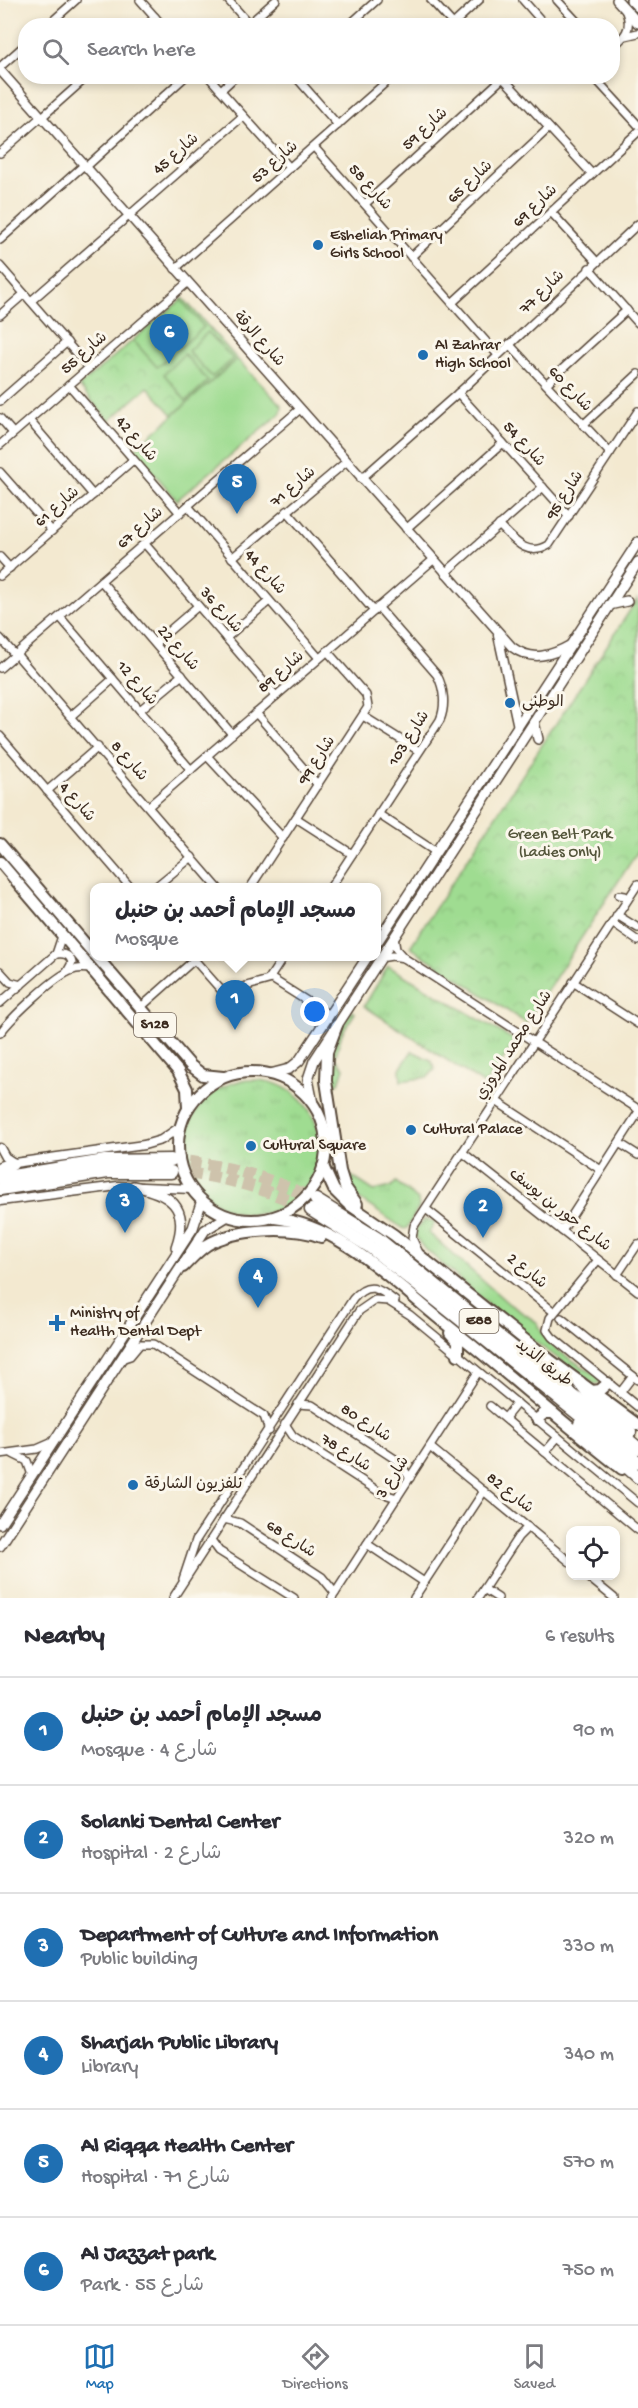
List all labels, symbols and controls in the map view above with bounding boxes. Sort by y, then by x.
search box [18,18,620,84]
icon: search [39,35,72,68]
text: Search here [87,38,195,64]
street label: شارع 59 [399,105,453,155]
street label: شارع 45 [150,130,204,180]
street label: شارع 53 [249,138,303,188]
street label: شارع 65 [444,157,498,209]
street label: شارع 58 [343,161,395,215]
street label: شارع 69 [510,181,562,233]
place label: Esheliah Primary Girls School [330,227,443,264]
marker: Esheliah Primary Girls School [311,238,325,252]
street label: شارع 77 [516,267,569,320]
street label: شارع الرقة [228,308,288,372]
pin: 6 [150,314,188,364]
street label: شارع 55 [58,329,112,379]
place label: Al Zahrar High School [435,337,511,374]
marker: Al Zahrar High School [416,348,430,362]
street label: شارع 60 [543,363,595,417]
street label: شارع 42 [110,413,160,467]
street label: شارع 54 [498,418,548,472]
pin: 5 [218,464,256,514]
street label: شارع 71 [267,464,320,513]
street label: شارع 95 [543,468,589,525]
street label: شارع 61 [32,483,84,533]
street label: شارع 67 [114,504,168,554]
street label: شارع 44 [239,547,289,599]
street label: شارع 36 [194,583,245,638]
street label: شارع 22 [152,622,202,676]
street label: شارع 89 [255,648,309,698]
street label: شارع 12 [111,657,160,710]
place label: الوطنی [522,694,564,713]
marker: الوطنی [503,696,517,710]
street label: شارع 103 [385,708,435,771]
street label: شارع 99 [295,733,341,790]
street label: شارع 8 [105,738,151,786]
street label: شارع 4 [54,779,98,827]
park label: Green Belt Park (Ladies Only) [508,826,614,863]
popup [90,883,381,961]
text: مسجد الإمام أحمد بن حنبل [115,900,356,926]
text: Mosque [115,929,178,952]
pin: 1 [216,980,254,1030]
street label: شارع محمد المروزي [472,988,558,1104]
your location [300,997,329,1026]
road number: S128 [134,1013,176,1037]
place label: Cultural Palace [423,1121,523,1140]
marker: Cultural Palace [404,1123,418,1137]
place label: Cultural Square [263,1137,367,1156]
marker: Cultural Square [244,1139,258,1153]
street label: شارع حور بن يوسف [504,1165,614,1257]
pin: 3 [106,1184,144,1233]
pin: 2 [464,1188,502,1238]
street label: شارع 2 [502,1250,550,1294]
pin: 4 [238,1258,278,1308]
place label: Ministry of Health Dental Dept [70,1305,202,1342]
road number: E88 [460,1309,498,1333]
marker: Ministry of Health Dental Dept [48,1314,66,1332]
street label: طريق الذيد [511,1336,575,1392]
street label: شارع 80 [336,1401,394,1447]
street label: شارع 78 [316,1430,373,1477]
street label: شارع 3 [373,1453,415,1504]
street label: شارع 82 [482,1469,536,1519]
place label: تلفزيون الشارقة [145,1475,243,1495]
marker: تلفزيون الشارقة [126,1478,140,1492]
street label: شارع 68 [262,1517,318,1563]
map controls [566,1526,620,1580]
button: locate [566,1526,620,1580]
text: Nearby [24,1622,105,1653]
text: 6 results [545,1626,614,1649]
text: مسجد الإمام أحمد بن حنبل [81,1704,322,1730]
text: 1 [39,1720,48,1743]
text: 90 m [574,1720,614,1743]
text: Mosque · شارع 4 [81,1740,218,1763]
text: Solanki Dental Center [81,1810,279,1836]
text: 2 [39,1828,48,1851]
text: 320 m [564,1828,614,1851]
text: Hospital · شارع 2 [81,1843,222,1866]
text: Department of Culture and Information [81,1923,438,1949]
text: 3 [38,1936,49,1959]
text: 330 m [563,1936,614,1959]
text: Public building [81,1949,198,1972]
text: Sharjah Public Library [81,2031,278,2057]
text: 4 [39,2044,48,2067]
text: 340 m [564,2044,614,2067]
text: Library [81,2057,138,2080]
text: Al Riqqa Health Center [81,2134,293,2160]
text: 5 [38,2152,49,2175]
text: 570 m [563,2152,614,2175]
text: Hospital · شارع 71 [81,2167,230,2190]
text: Al Jazzat park [81,2242,214,2268]
text: 6 [38,2260,49,2283]
text: 750 m [563,2260,614,2283]
text: Park · شارع 55 [81,2275,204,2298]
tab: Map [83,2340,116,2395]
tab: Directions [282,2340,348,2395]
tab: Saved [514,2340,555,2395]

